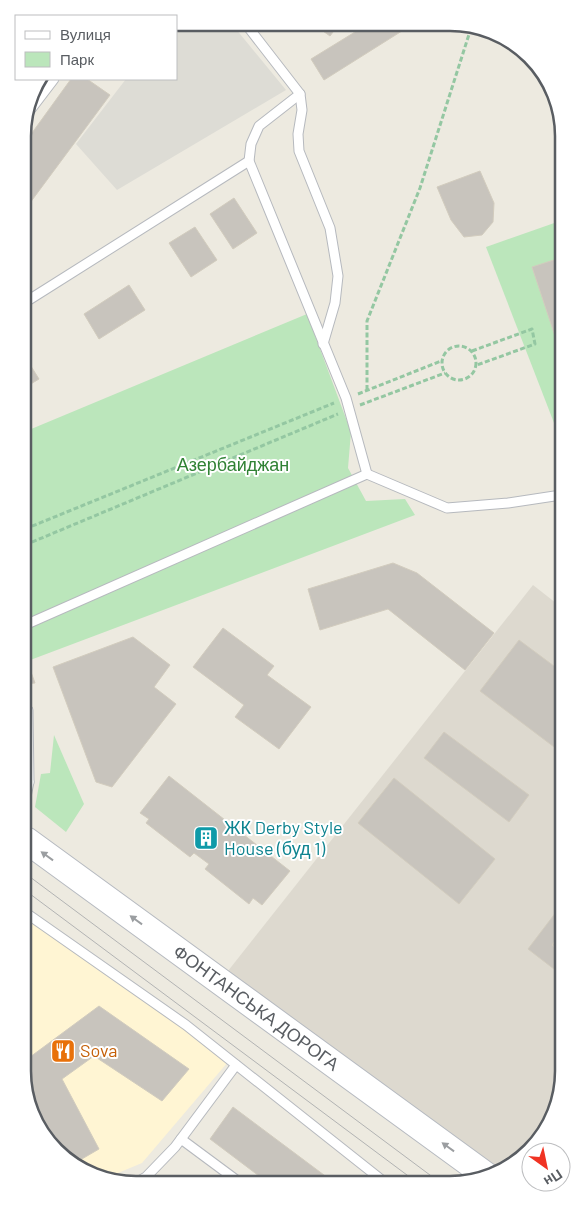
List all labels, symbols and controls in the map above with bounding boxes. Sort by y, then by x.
legend [15,15,178,80]
text: Вулиця [60,25,111,43]
text: Парк [60,50,94,68]
park label: Азербайджан [177,453,289,475]
place label: ЖК Derby Style House (буд 1) [224,816,343,859]
building icon: ЖК Derby Style House (буд 1) [193,825,219,851]
one-way arrow [40,851,54,861]
one-way arrow [130,915,143,926]
street label: ФОНТАНСЬКА ДОРОГА [169,940,344,1075]
restaurant icon: Sova [50,1038,76,1064]
place label: Sova [80,1039,118,1061]
one-way arrow [441,1142,455,1152]
north arrow [521,1142,571,1192]
text: Пн [541,1166,566,1190]

